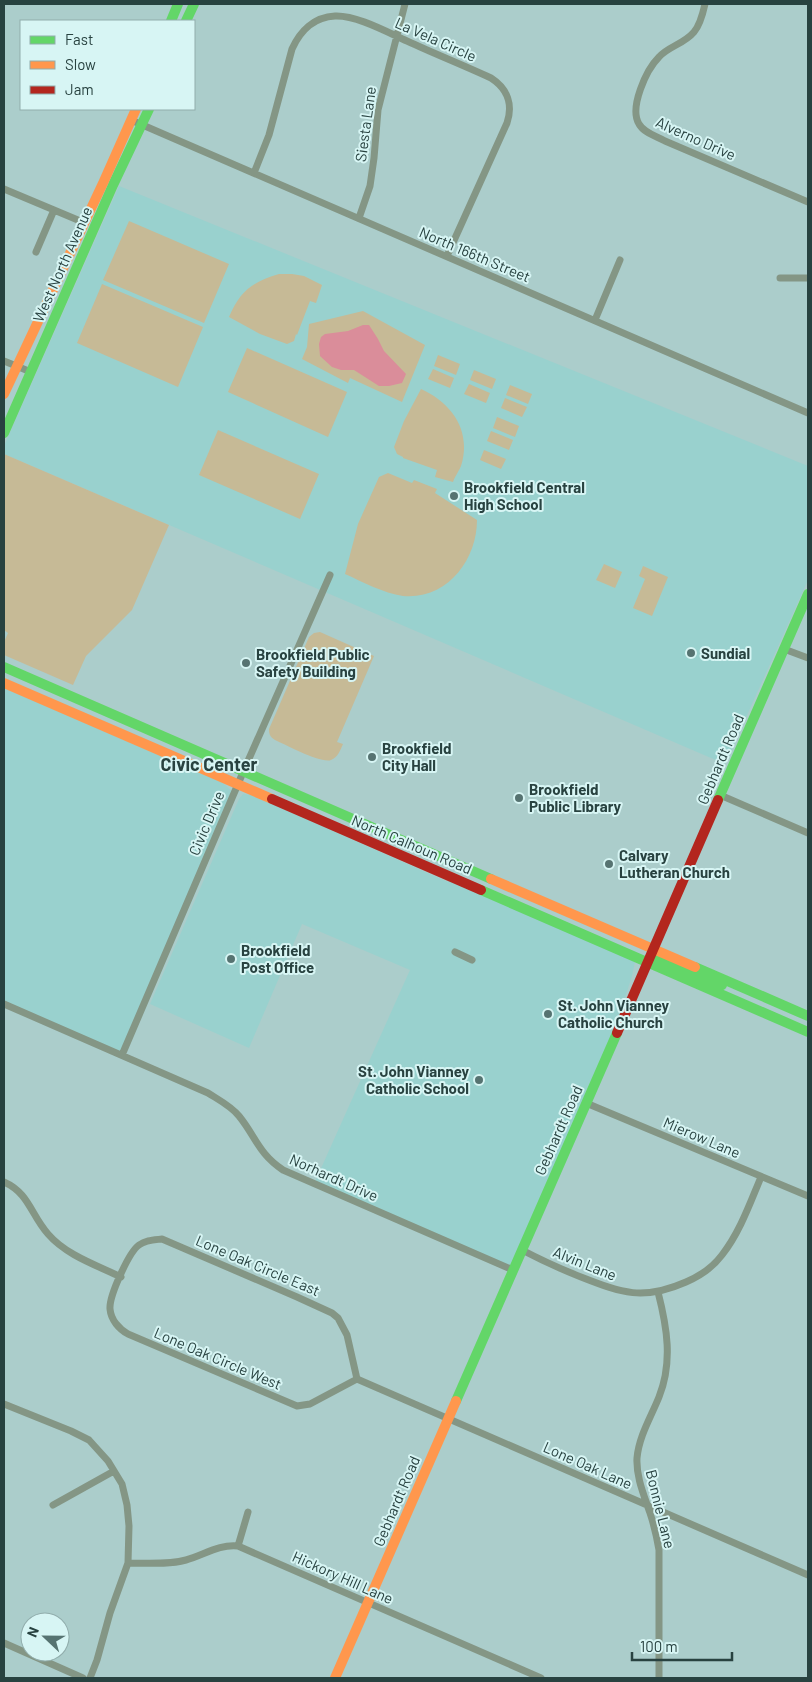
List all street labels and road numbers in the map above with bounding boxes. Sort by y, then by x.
street label: La Vela Circle [393,13,479,65]
street label: Siesta Lane [351,85,379,163]
street label: Alverno Drive [653,112,739,164]
street label: West North Avenue [29,204,95,324]
street label: North 166th Street [417,223,533,285]
street label: Gebhardt Road [693,711,747,807]
street label: Civic Drive [184,788,228,858]
street label: North Calhoun Road [349,810,475,878]
street label: Gebhardt Road [530,1082,586,1178]
street label: Mierow Lane [661,1113,743,1161]
street label: Norhardt Drive [287,1149,381,1205]
street label: Lone Oak Circle East [193,1231,323,1299]
street label: Alvin Lane [551,1242,619,1284]
street label: Lone Oak Circle West [152,1323,284,1393]
street label: Lone Oak Lane [541,1437,635,1493]
street label: Gebhardt Road [369,1453,423,1549]
street label: Bonnie Lane [643,1468,679,1550]
street label: Hickory Hill Lane [290,1547,396,1607]

